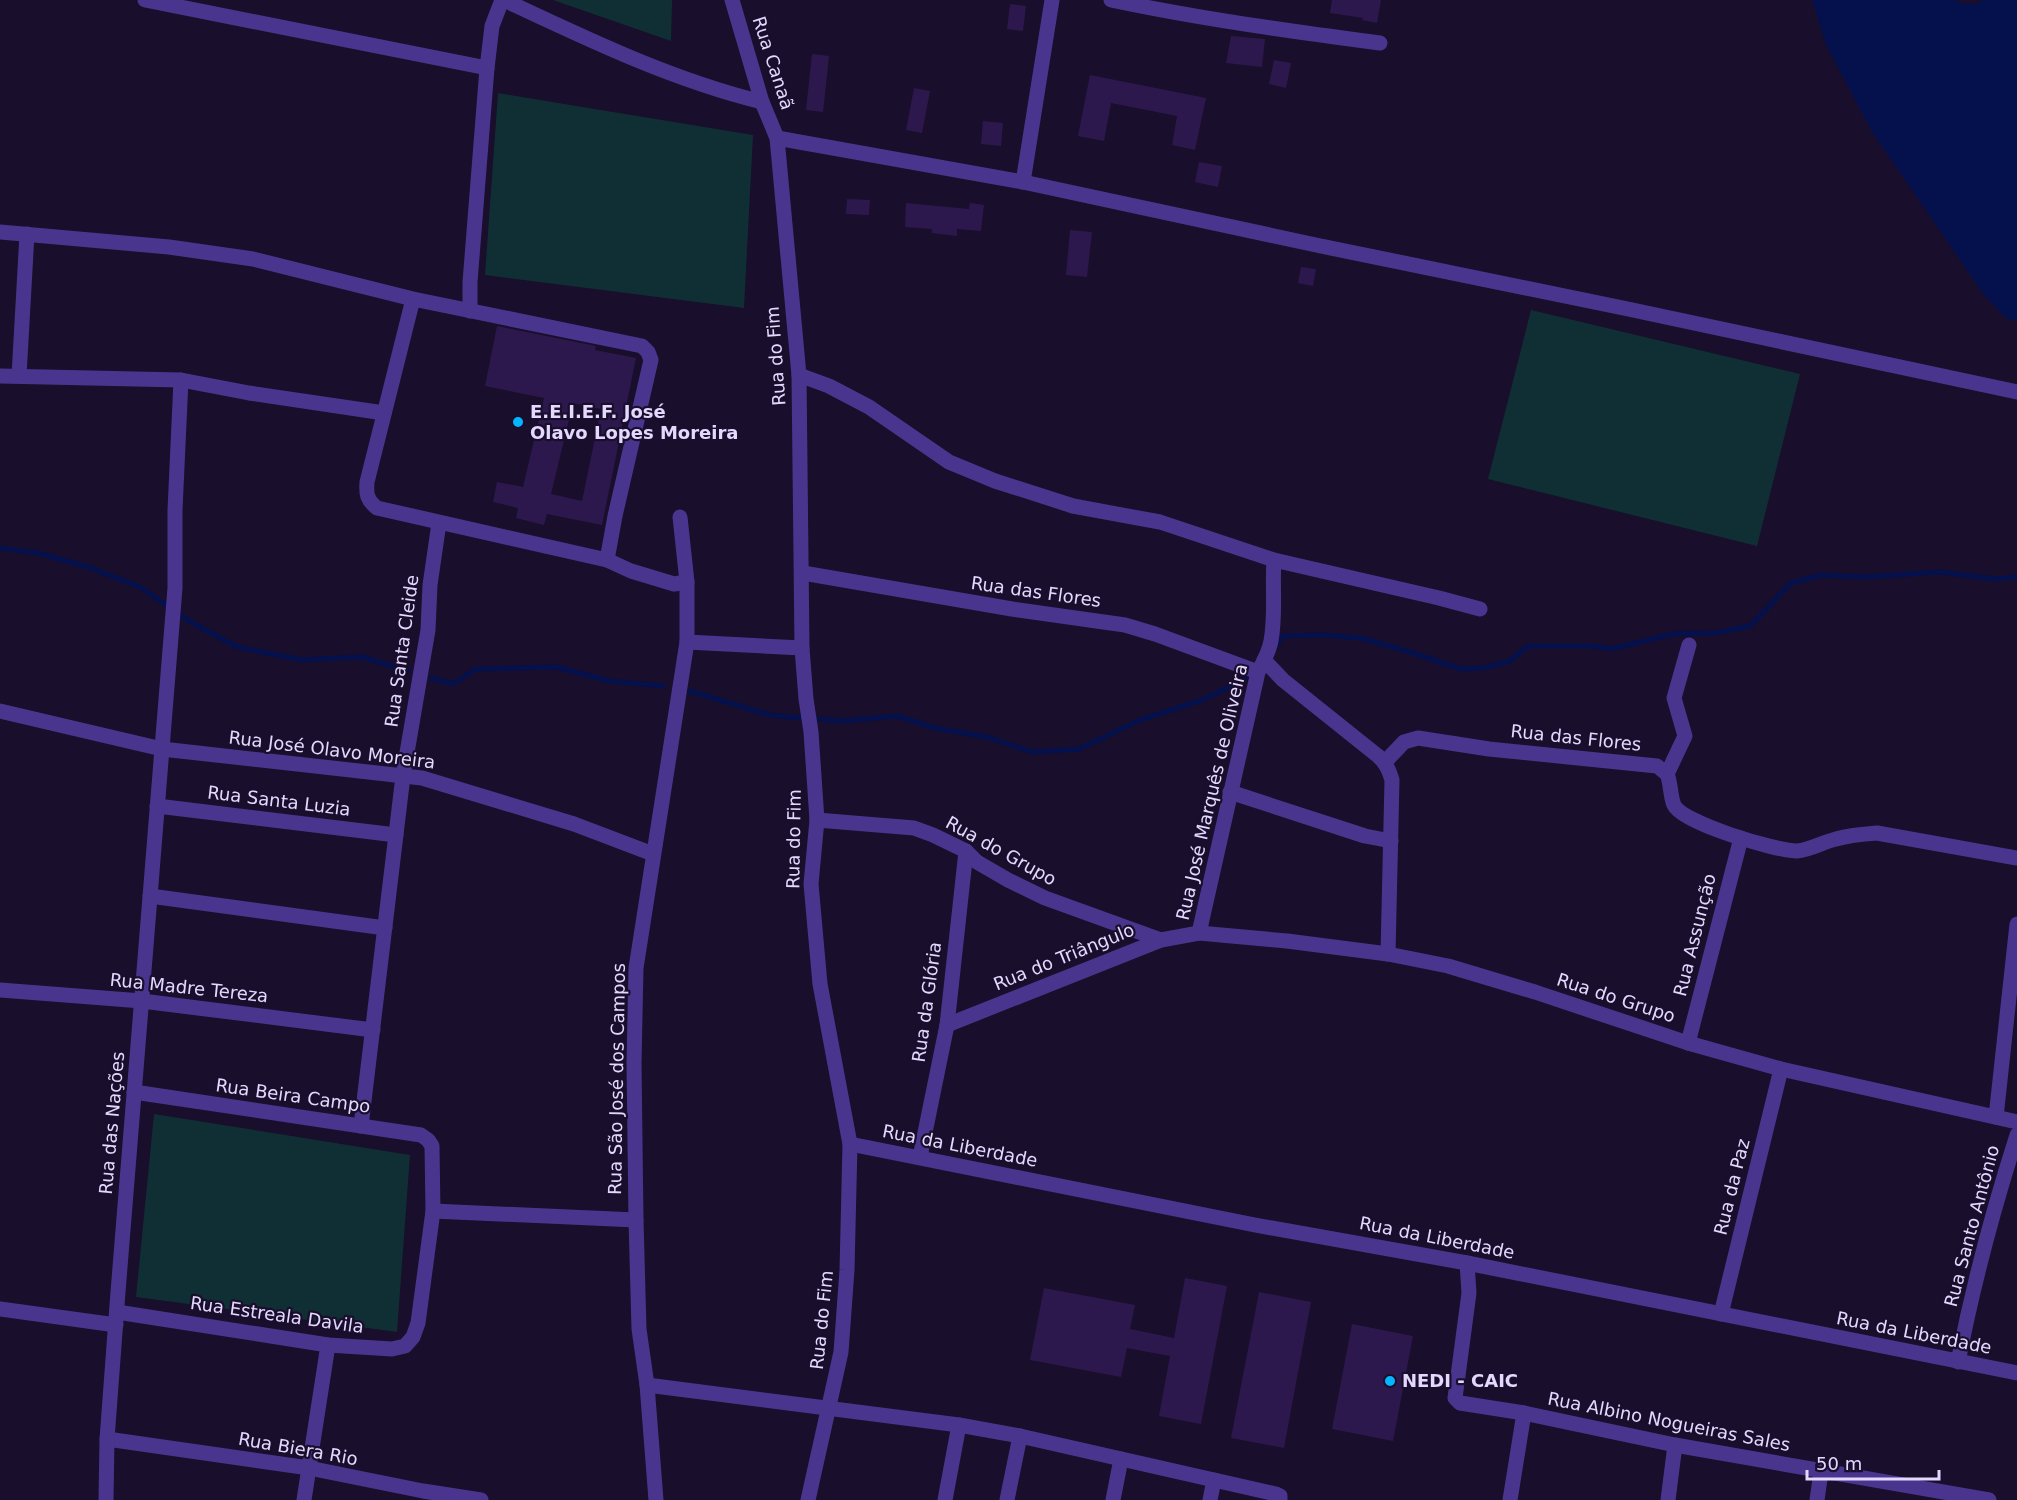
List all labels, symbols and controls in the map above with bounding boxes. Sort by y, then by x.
street label: Rua Canaã [749,14,798,112]
street label: Rua do Fim [762,306,789,406]
place label: E.E.I.E.F. José Olavo Lopes Moreira [530,401,738,443]
marker: E.E.I.E.F. José Olavo Lopes Moreira [511,415,525,429]
street label: Rua das Flores [970,572,1103,611]
street label: Rua Santa Cleide [380,573,423,728]
street label: Rua José Marquês de Oliveira [1172,662,1251,922]
street label: Rua das Flores [1510,720,1642,755]
street label: Rua José Olavo Moreira [228,726,437,773]
street label: Rua Santa Luzia [206,781,352,820]
street label: Rua do Fim [782,789,805,889]
street label: Rua do Grupo [942,812,1060,890]
street label: Rua Assunção [1669,871,1720,998]
street label: Rua do Triângulo [990,919,1137,994]
street label: Rua da Glória [908,940,945,1064]
street label: Rua São José dos Campos [604,963,629,1195]
street label: Rua Madre Tereza [109,969,269,1006]
street label: Rua do Grupo [1554,969,1678,1027]
street label: Rua das Nações [95,1051,128,1195]
street label: Rua Beira Campo [214,1074,372,1117]
street label: Rua da Liberdade [881,1120,1039,1171]
street label: Rua da Paz [1709,1137,1754,1237]
street label: Rua Santo Antônio [1940,1143,2003,1309]
street label: Rua da Liberdade [1358,1212,1516,1263]
street label: Rua do Fim [806,1269,837,1371]
street label: Rua Estreala Davila [189,1292,365,1337]
street label: Rua da Liberdade [1835,1307,1993,1358]
place label: NEDI - CAIC [1402,1370,1518,1391]
marker: NEDI - CAIC [1383,1374,1397,1388]
street label: Rua Albino Nogueiras Sales [1546,1388,1792,1455]
street label: Rua Biera Rio [237,1428,359,1469]
scale bar [1807,1443,1939,1481]
text: 50 m [1816,1453,1862,1474]

